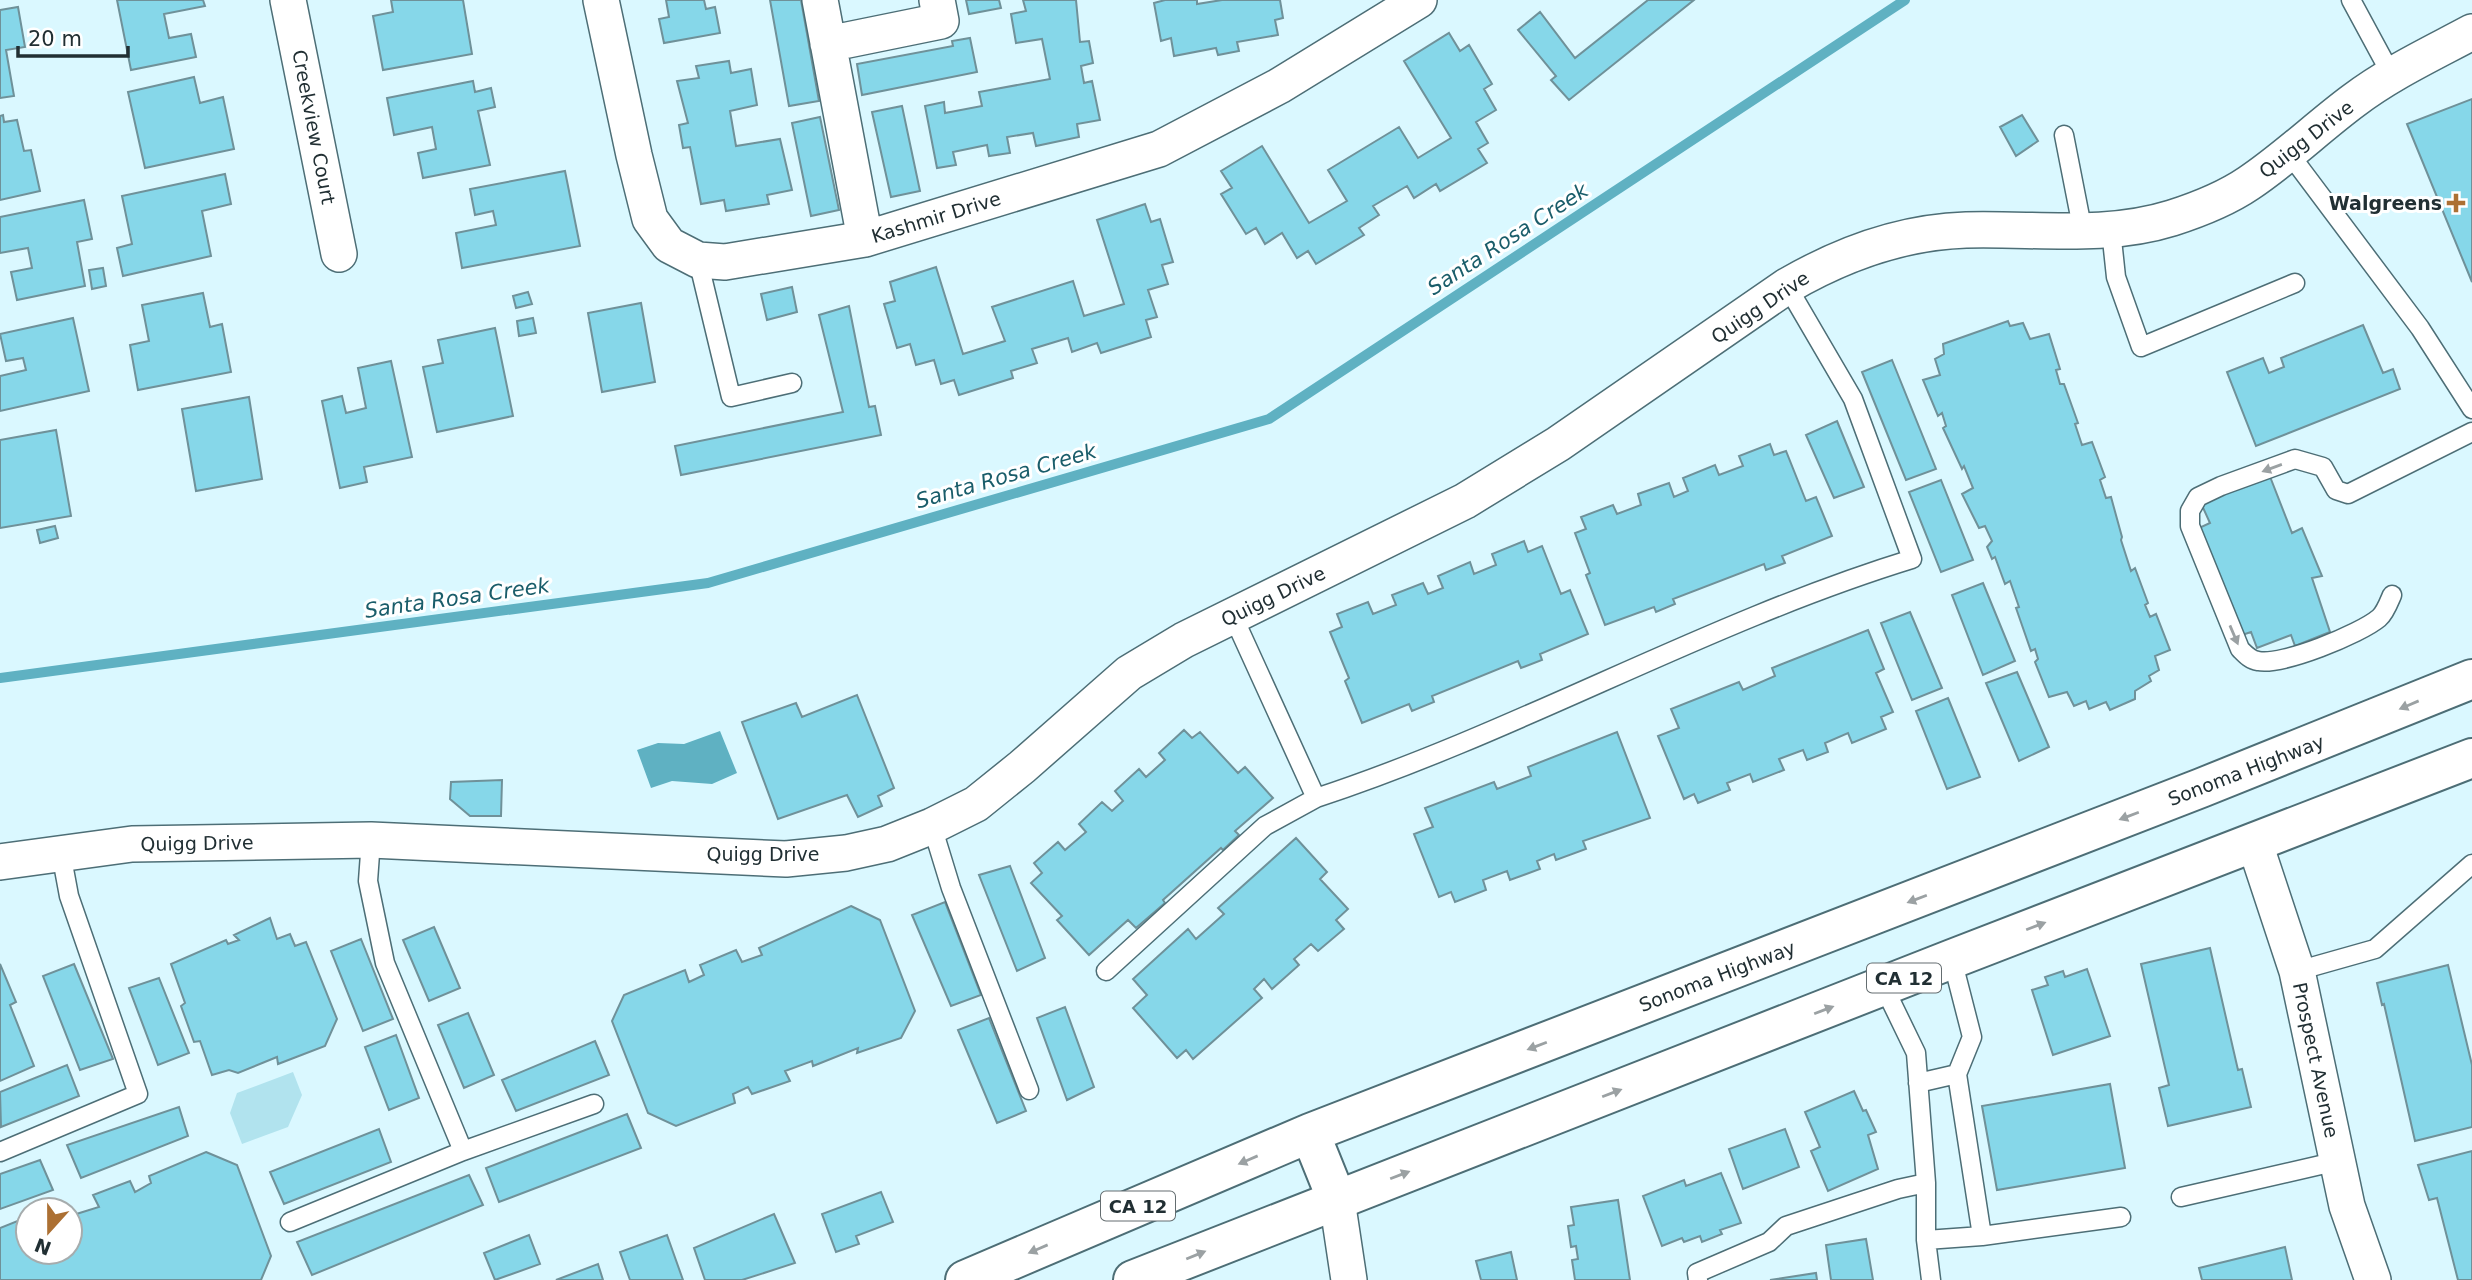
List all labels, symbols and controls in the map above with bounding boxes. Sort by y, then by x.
scale bar [18,14,128,58]
text: 20 m [28,27,82,51]
street label: Creekview Court [288,48,340,206]
street label: Quigg Drive [2255,96,2357,182]
water label: Santa Rosa Creek [1423,178,1593,300]
street label: Kashmir Drive [869,187,1003,247]
place label: Walgreens [2329,192,2442,214]
marker: Walgreens [2448,195,2464,211]
street label: Quigg Drive [1707,266,1813,348]
water label: Santa Rosa Creek [913,439,1100,513]
one-way arrow [2261,462,2282,473]
street label: Quigg Drive [1217,561,1329,631]
water label: Santa Rosa Creek [363,573,552,623]
one-way arrow [2228,625,2240,645]
one-way arrow [2399,699,2419,711]
street label: Sonoma Highway [2165,730,2327,810]
one-way arrow [2118,811,2139,822]
street label: Quigg Drive [140,831,254,855]
street label: Quigg Drive [706,843,820,865]
one-way arrow [1907,893,1928,904]
one-way arrow [2025,921,2046,932]
street label: Sonoma Highway [1636,936,1798,1016]
road number: CA 12 [1867,964,1941,993]
street label: Prospect Avenue [2289,980,2343,1140]
one-way arrow [1814,1004,1835,1015]
one-way arrow [1526,1040,1547,1051]
one-way arrow [1602,1087,1623,1098]
one-way arrow [1237,1154,1258,1165]
one-way arrow [1390,1170,1411,1181]
road number: CA 12 [1101,1191,1175,1220]
north arrow [14,1196,84,1266]
text: N [32,1234,54,1260]
one-way arrow [1028,1244,1049,1255]
one-way arrow [1186,1249,1207,1260]

